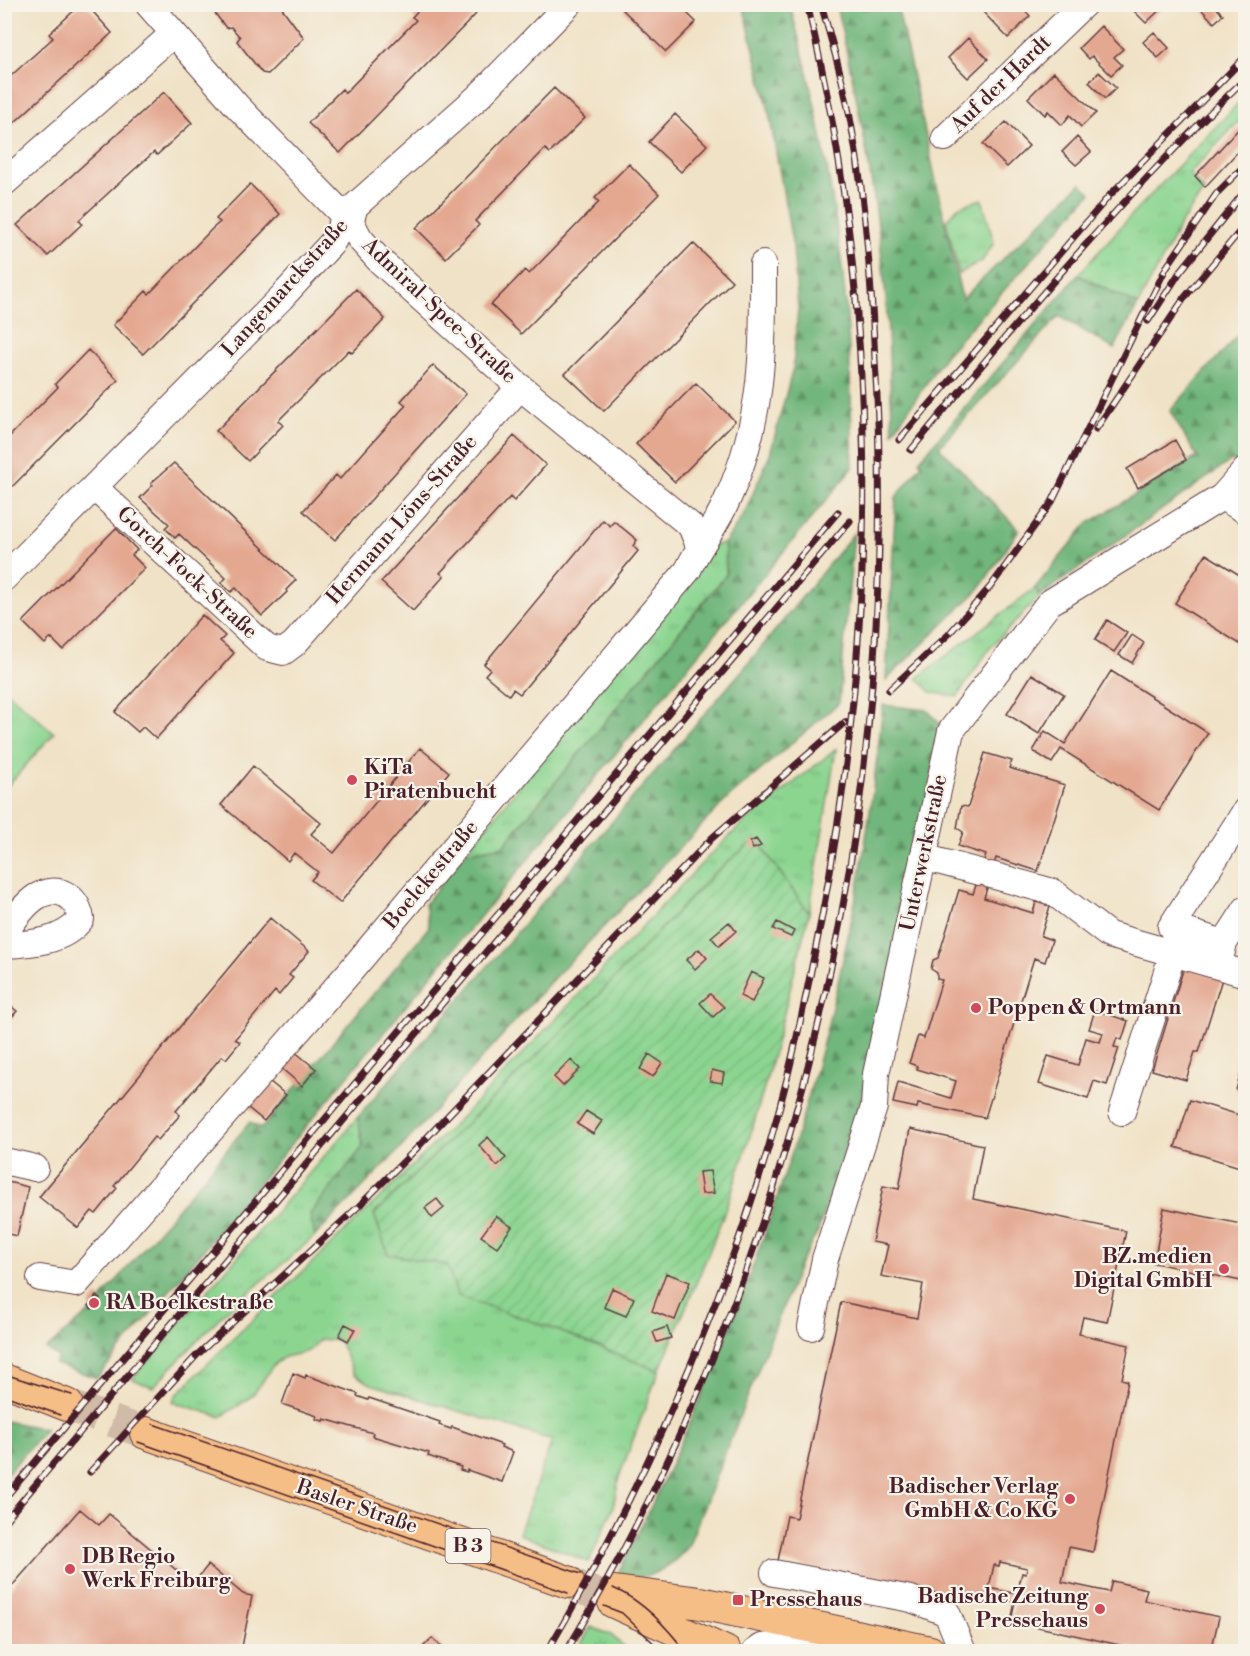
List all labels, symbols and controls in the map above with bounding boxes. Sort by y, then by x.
street label: Auf der Hardt [945,29,1057,139]
street label: Langemarckstraße [216,213,354,363]
street label: Admiral-Spee-Straße [356,232,522,389]
street label: Hermann-Löns-Straße [321,430,483,610]
street label: Gorch-Fock-Straße [111,501,263,645]
place label: KiTa Piratenbucht [364,755,497,805]
street label: Unterwerkstraße [895,772,953,934]
marker: KiTa Piratenbucht [345,773,359,787]
street label: Boelckestraße [377,815,484,936]
place label: Poppen & Ortmann [988,995,1181,1021]
marker: Poppen & Ortmann [969,1001,983,1015]
place label: BZ.medien Digital GmbH [1074,1244,1213,1294]
marker: BZ.medien Digital GmbH [1217,1262,1231,1276]
place label: RA Boelkestraße [106,1290,274,1316]
marker: RA Boelkestraße [87,1296,101,1310]
street label: Basler Straße [292,1474,421,1540]
place label: Badischer Verlag GmbH & Co KG [889,1474,1059,1524]
marker: Badischer Verlag GmbH & Co KG [1063,1492,1077,1506]
road number: B 3 [446,1529,490,1563]
place label: DB Regio Werk Freiburg [81,1544,231,1594]
marker: DB Regio Werk Freiburg [63,1562,77,1576]
place label: Badische Zeitung Pressehaus [917,1584,1089,1634]
place label: Pressehaus [750,1587,862,1613]
marker: Pressehaus [731,1593,745,1607]
marker: Badische Zeitung Pressehaus [1093,1602,1107,1616]

